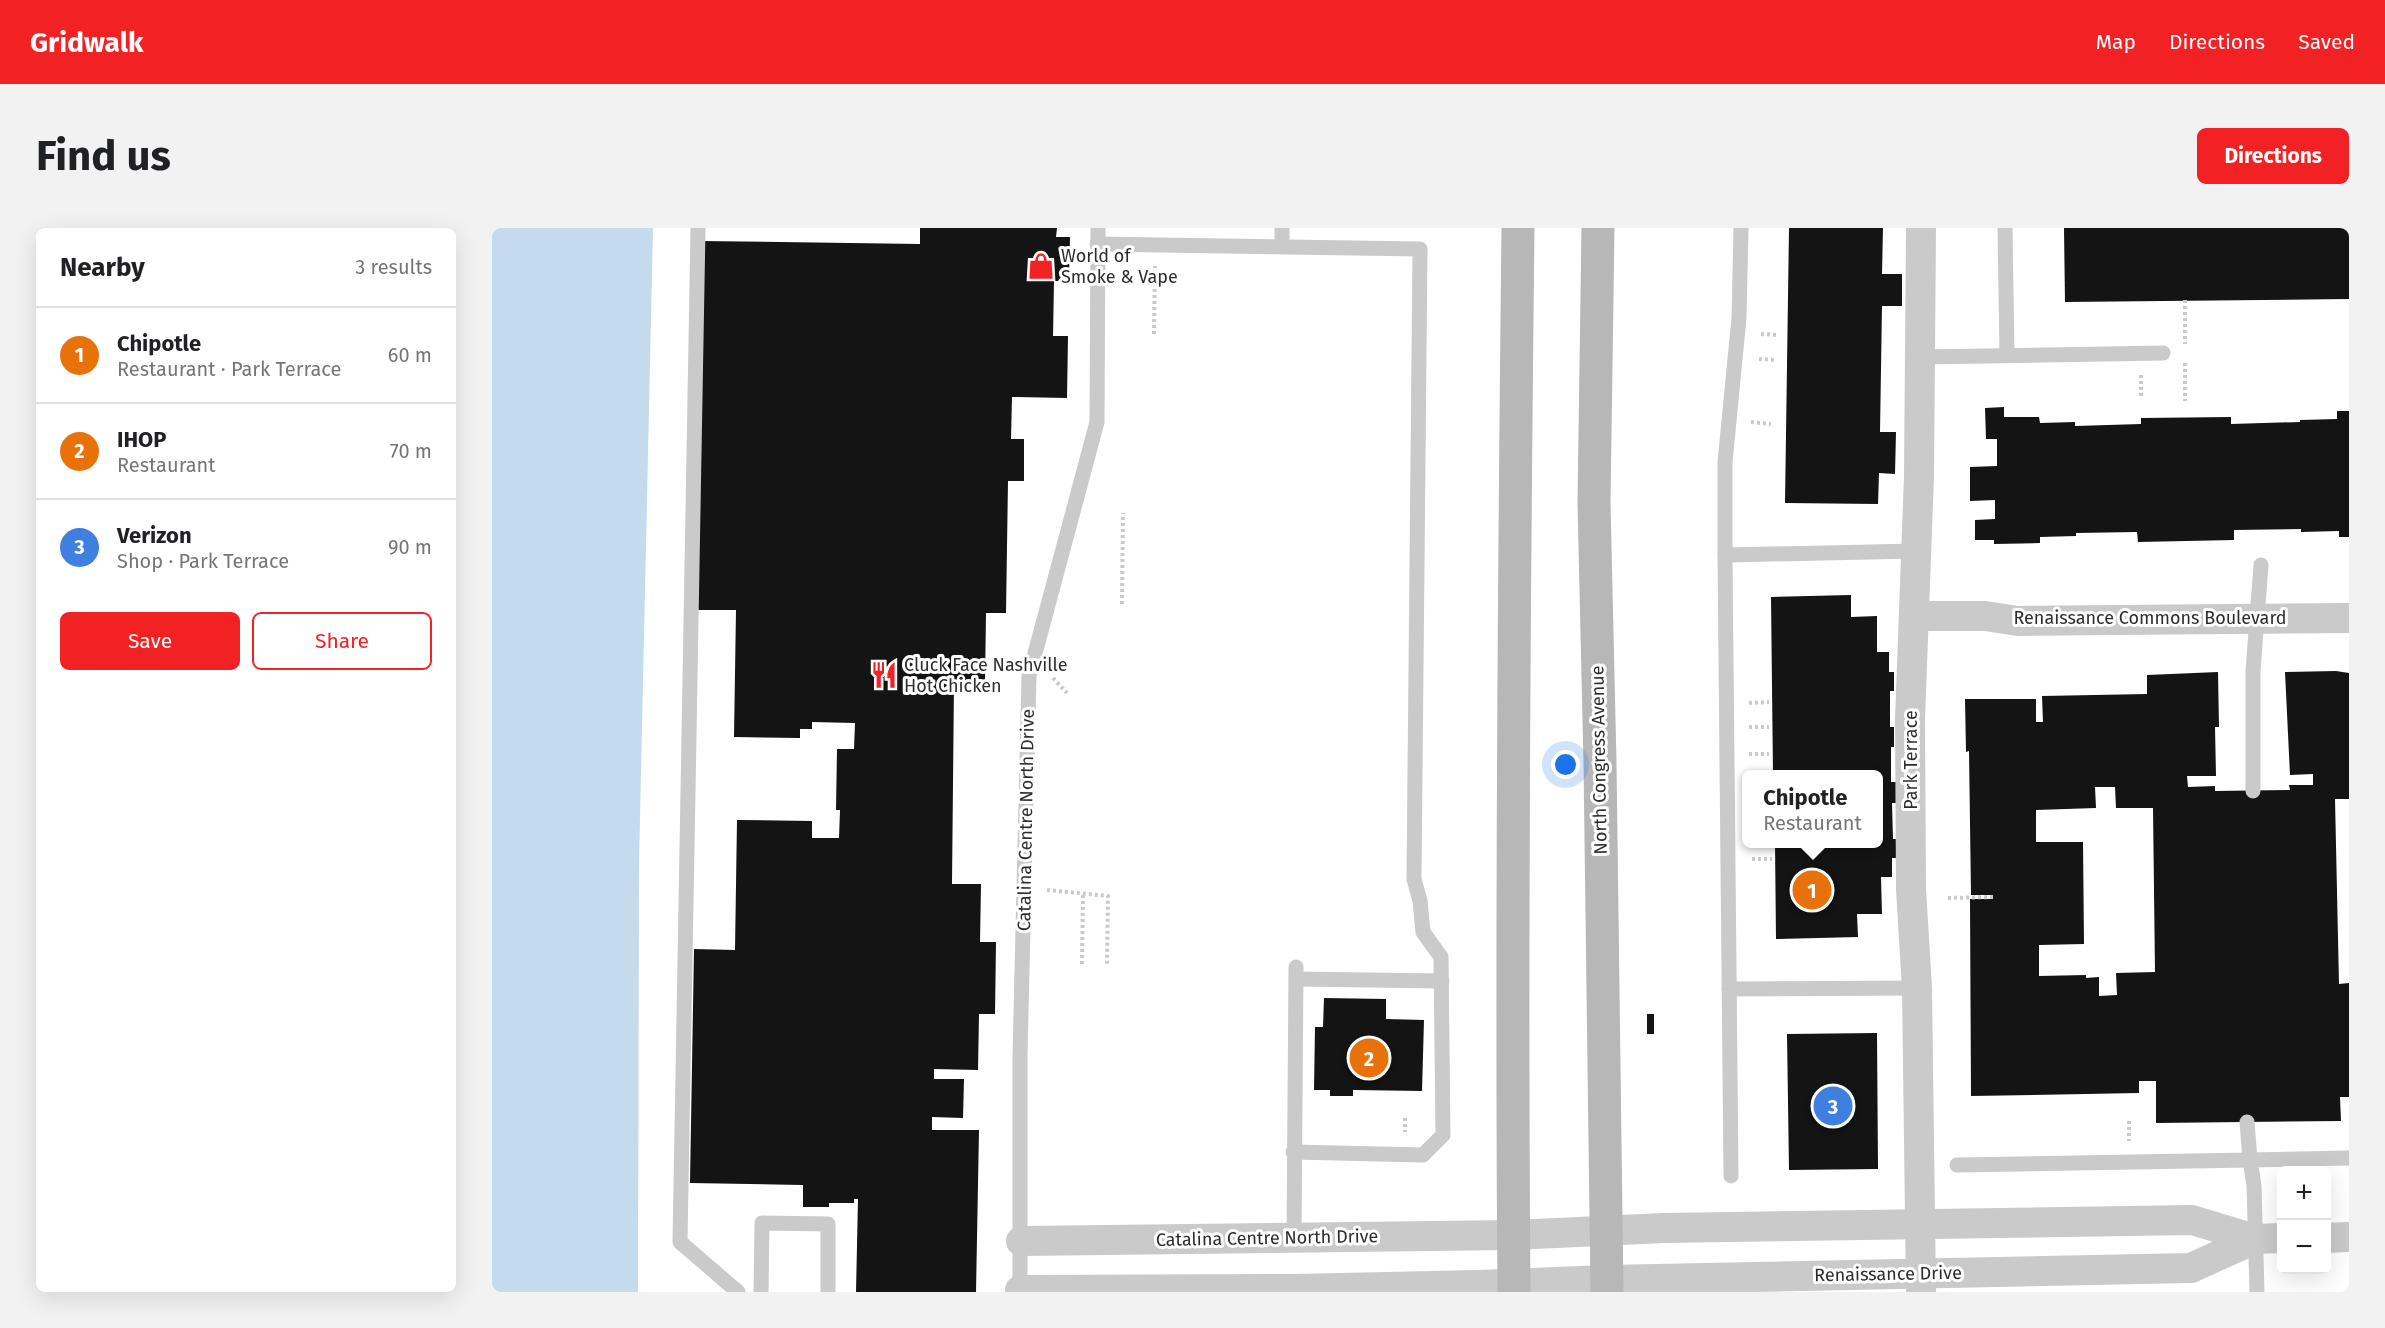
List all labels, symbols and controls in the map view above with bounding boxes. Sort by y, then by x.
text: Gridwalk [30,26,143,59]
text: Map [2096,29,2136,55]
text: Directions [2169,29,2265,55]
text: Saved [2298,29,2355,55]
button: Directions [2197,128,2349,184]
text: Find us [36,131,171,181]
place label: World of Smoke & Vape [1061,245,1178,288]
shop icon: World of Smoke & Vape [1026,251,1056,281]
text: Nearby [60,252,145,283]
text: 3 results [355,255,432,279]
text: Chipotle [117,330,201,357]
text: 1 [75,343,84,367]
text: 60 m [388,343,432,367]
text: Restaurant · Park Terrace [117,357,341,381]
text: IHOP [117,426,167,453]
text: 2 [74,439,85,463]
text: 70 m [390,439,432,463]
text: Restaurant [117,453,215,477]
text: Verizon [117,522,192,549]
text: 3 [74,535,85,559]
text: 90 m [388,535,432,559]
text: Shop · Park Terrace [117,549,289,573]
street label: Renaissance Commons Boulevard [2013,607,2287,629]
button: Save [60,612,240,670]
button: Share [252,612,432,670]
place label: Cluck Face Nashville Hot Chicken [904,654,1068,697]
restaurant icon: Cluck Face Nashville Hot Chicken [869,660,899,690]
street label: North Congress Avenue [1586,665,1612,855]
street label: Catalina Centre North Drive [1013,709,1039,931]
street label: Park Terrace [1900,710,1922,810]
your location [1551,750,1580,779]
popup [1742,770,1883,848]
text: Chipotle [1763,784,1847,811]
text: Restaurant [1763,811,1862,835]
pin: 1 [1792,868,1832,912]
pin: 2 [1350,1036,1388,1080]
pin: 3 [1814,1084,1852,1128]
map controls [2277,1166,2331,1274]
button: + [2277,1166,2331,1220]
button: − [2277,1220,2331,1274]
street label: Catalina Centre North Drive [1156,1225,1378,1251]
street label: Renaissance Drive [1814,1262,1962,1286]

